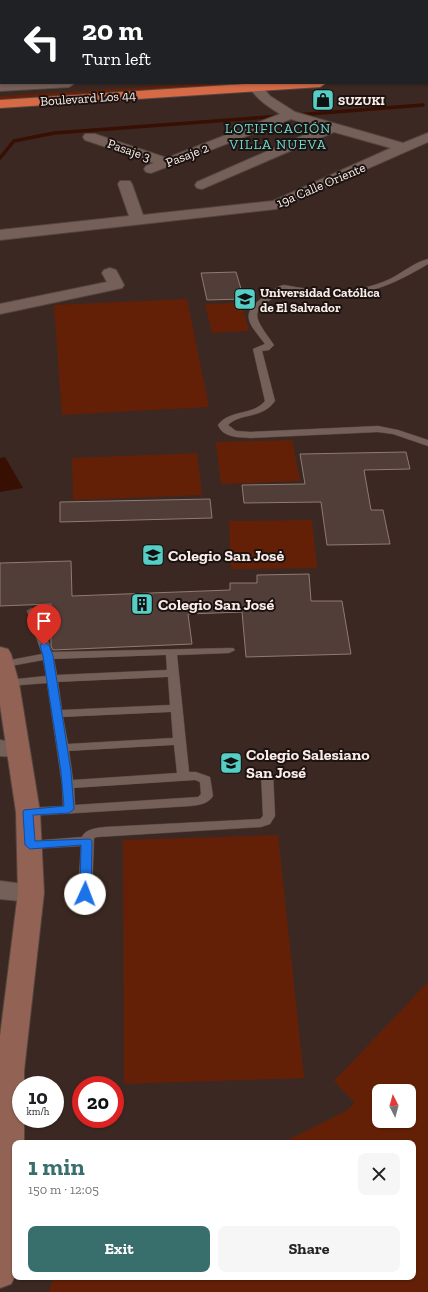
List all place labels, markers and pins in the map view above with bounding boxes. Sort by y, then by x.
shop icon: SUZUKI [310,87,336,113]
place label: SUZUKI [338,93,385,108]
place label: Universidad Católica de El Salvador [260,285,380,315]
school or university icon: Universidad Católica de El Salvador [232,286,258,312]
school or university icon: Colegio San Josė [140,542,166,568]
place label: Colegio San Josė [168,546,284,565]
building icon: Colegio San José [129,591,155,617]
place label: Colegio San José [158,595,274,614]
pin [27,604,61,645]
place label: Colegio Salesiano San José [246,745,370,782]
school or university icon: Colegio Salesiano San José [218,750,244,776]

